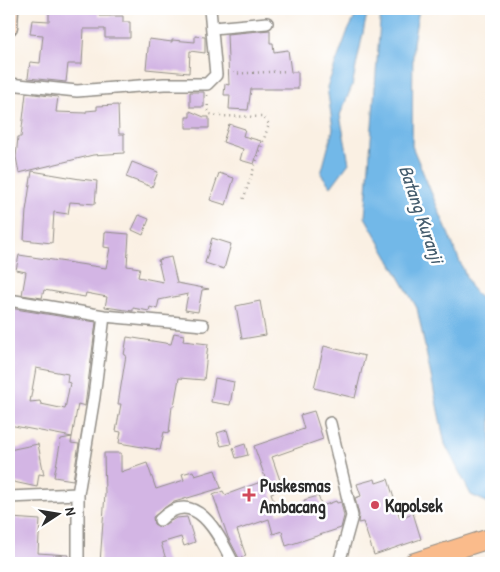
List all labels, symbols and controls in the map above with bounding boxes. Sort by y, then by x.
water label: Batang Kuranji [393,162,451,268]
place label: Puskesmas Ambacang [260,473,331,520]
marker: Puskesmas Ambacang [242,488,256,502]
north arrow [32,490,82,540]
place label: Kapolsek [385,493,443,519]
marker: Kapolsek [369,499,381,511]
text: N [61,506,81,517]

